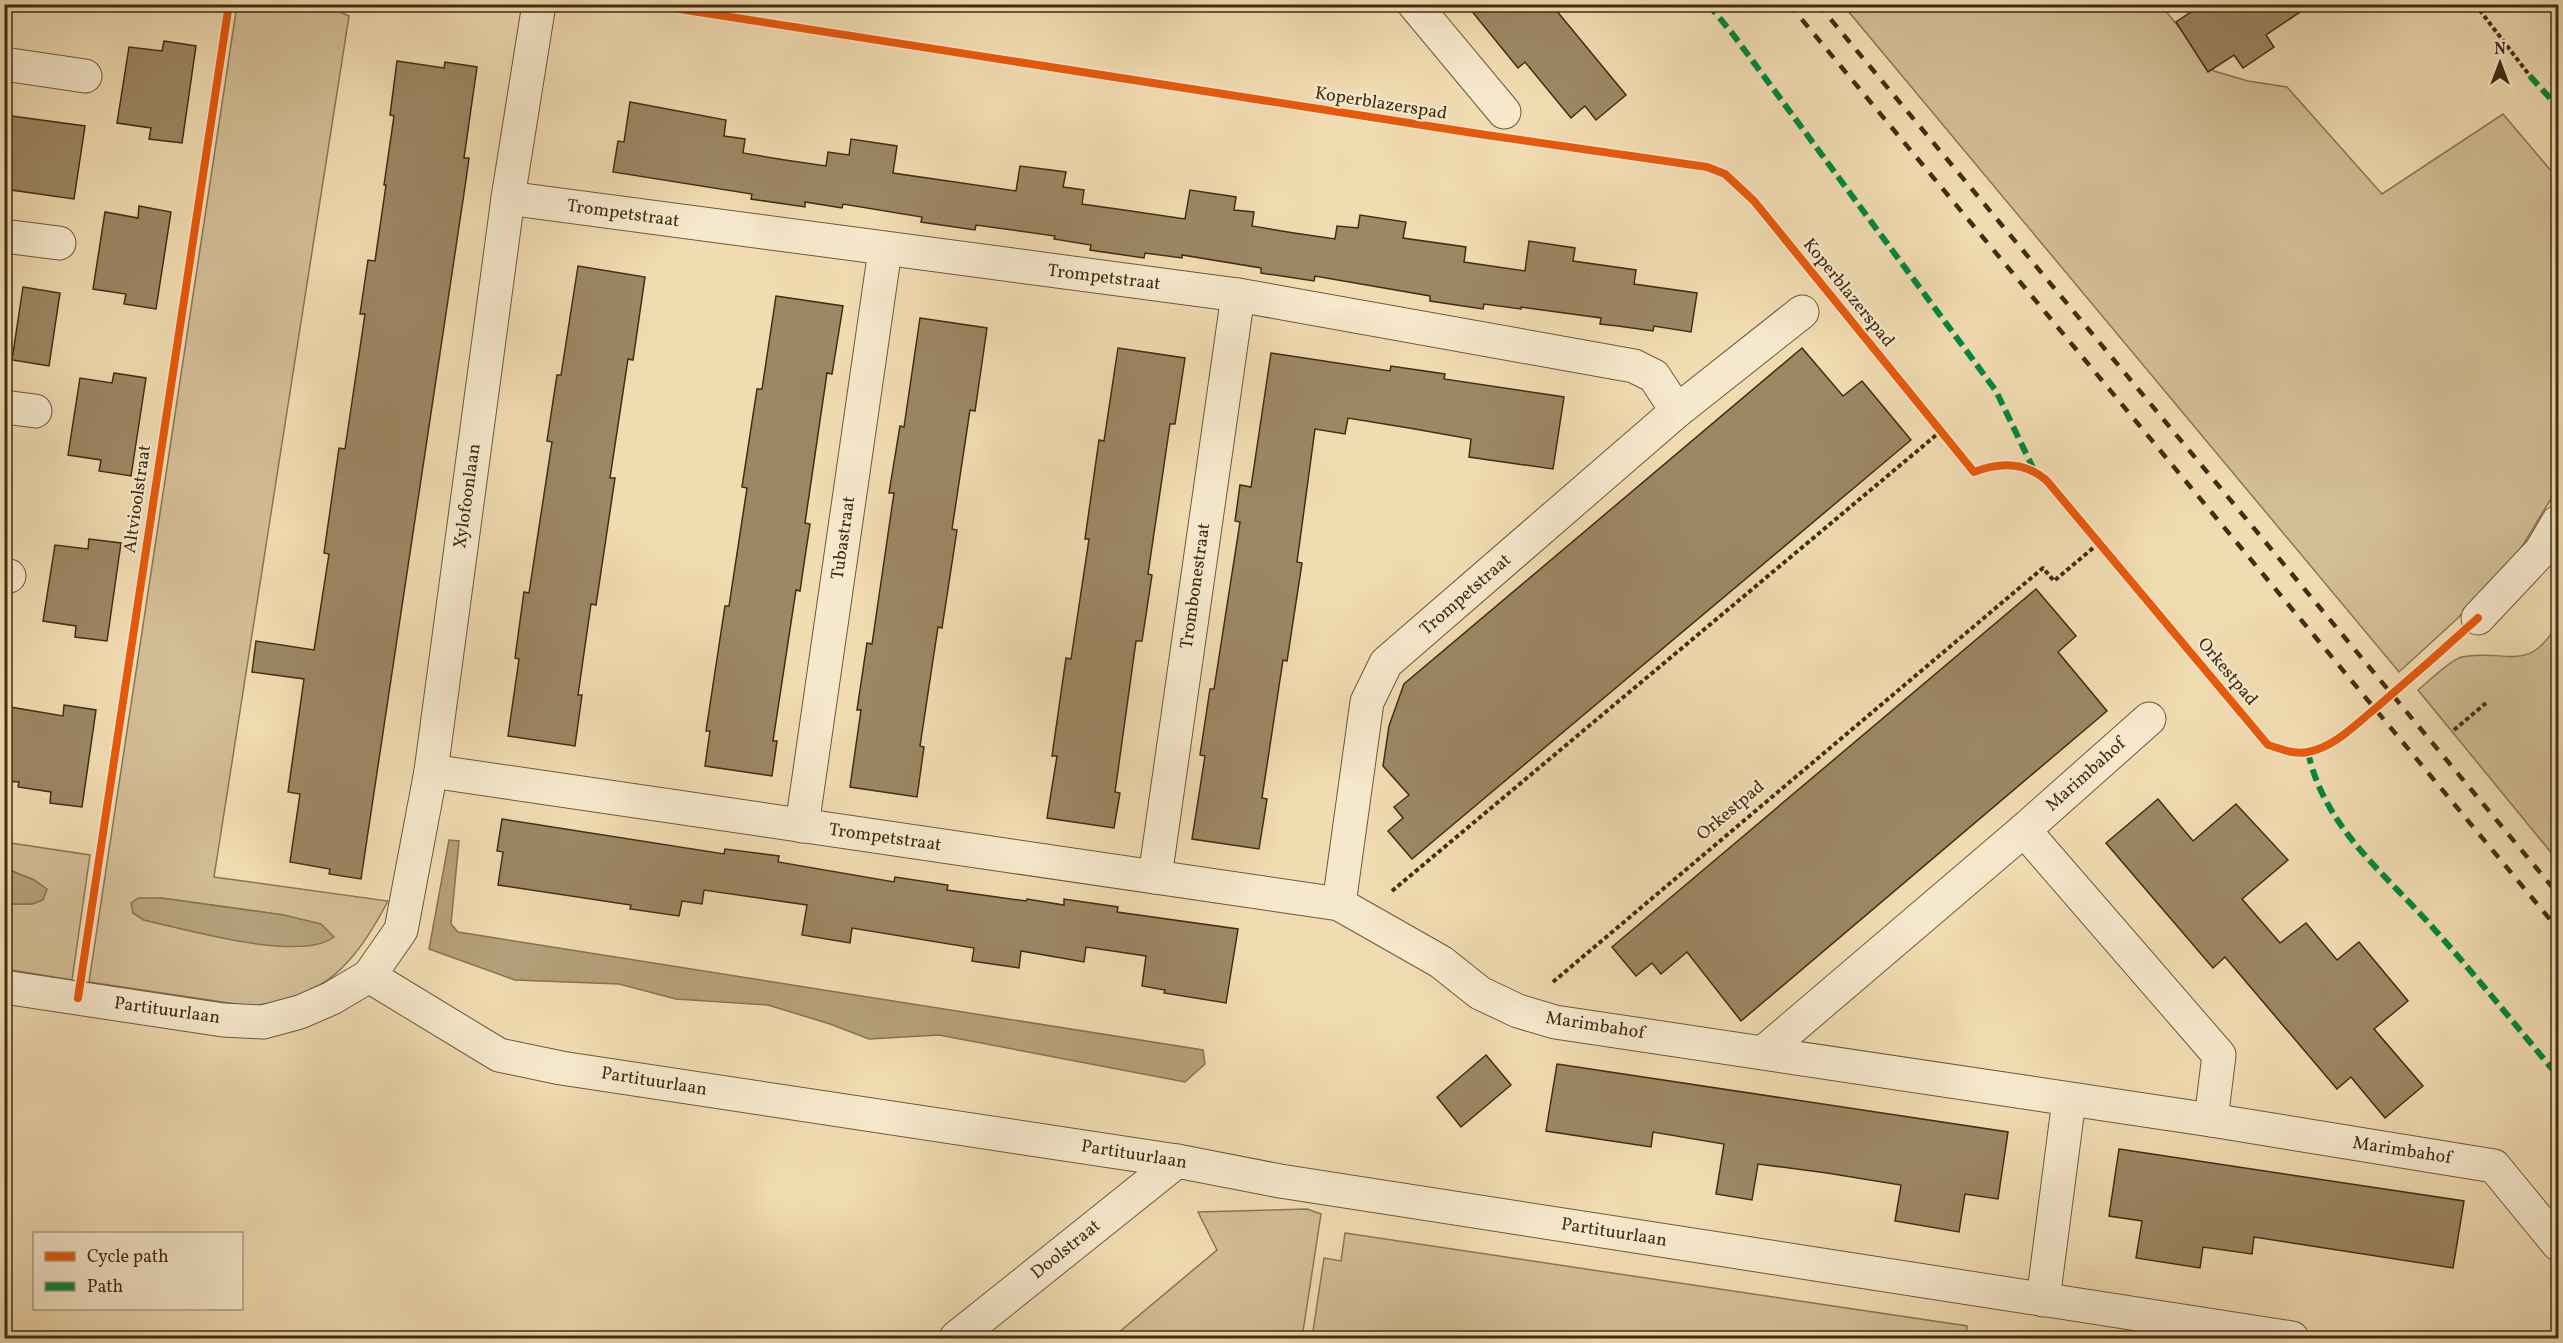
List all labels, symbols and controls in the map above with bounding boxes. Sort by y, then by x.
north arrow [2470,33,2530,93]
text: N [2494,39,2506,61]
street label: Koperblazerspad [1313,81,1449,127]
street label: Trompetstraat [565,194,681,234]
street label: Koperblazerspad [1796,233,1900,353]
street label: Trompetstraat [1046,259,1162,297]
street label: Xylofoonlaan [448,442,488,550]
street label: Altvioolstraat [118,443,158,555]
street label: Tubastraat [826,495,862,581]
street label: Trombonestraat [1175,521,1217,651]
street label: Trompetstraat [1415,548,1517,642]
street label: Orkestpad [2191,632,2263,712]
street label: Marimbahof [2041,731,2133,818]
street label: Orkestpad [1691,775,1771,847]
street label: Trompetstraat [827,818,943,858]
street label: Partituurlaan [112,991,222,1031]
street label: Marimbahof [1544,1006,1648,1046]
street label: Partituurlaan [599,1061,709,1103]
street label: Marimbahof [2351,1131,2455,1171]
street label: Partituurlaan [1079,1134,1189,1176]
street label: Partituurlaan [1559,1212,1669,1254]
street label: Doolstraat [1026,1214,1106,1286]
legend [33,1232,243,1310]
text: Cycle path [87,1245,169,1270]
text: Path [87,1275,123,1300]

